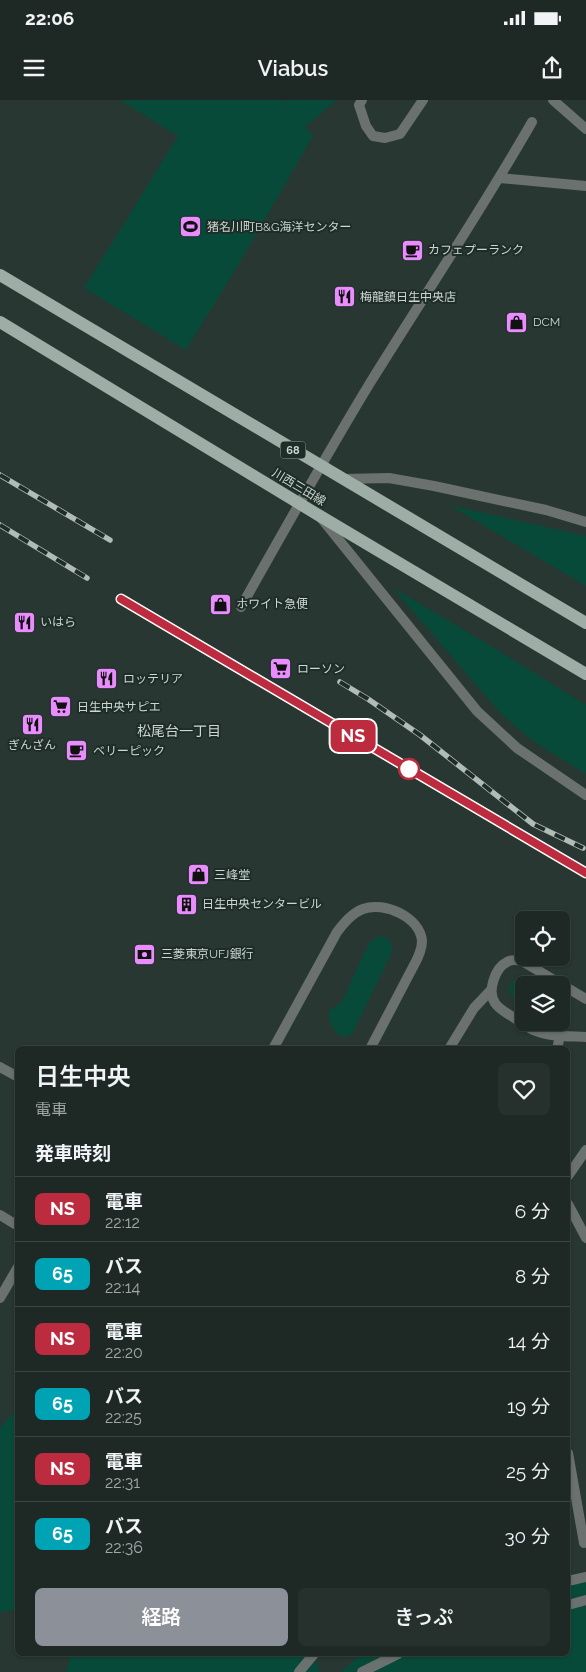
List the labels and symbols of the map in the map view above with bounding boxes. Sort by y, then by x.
sports icon: 猪名川町B&G海洋センター [179,215,203,239]
place label: 猪名川町B&G海洋センター [207,220,352,234]
cafe icon: カフェプーランク [400,238,424,262]
place label: カフェプーランク [428,243,524,257]
restaurant icon: 梅龍鎮日生中央店 [332,285,356,309]
place label: 梅龍鎮日生中央店 [360,290,456,304]
shop icon: DCM [505,310,529,334]
place label: DCM [533,315,560,329]
road number: 68 [280,442,306,458]
street label: 川西三田線 [270,466,328,508]
shop icon: ホワイト急便 [208,592,232,616]
place label: ホワイト急便 [236,597,308,611]
restaurant icon: いはら [12,610,36,634]
place label: いはら [40,615,76,629]
supermarket icon: ローソン [269,657,293,681]
place label: ローソン [297,662,345,676]
restaurant icon: ロッテリア [95,667,119,691]
place label: ロッテリア [123,672,183,686]
supermarket icon: 日生中央サピエ [49,695,73,719]
place label: 日生中央サピエ [77,700,161,714]
restaurant icon: ぎんざん [20,712,44,736]
line badge: NS [330,720,376,752]
district label: 松尾台一丁目 [137,723,221,739]
place label: ぎんざん [8,738,56,752]
cafe icon: ベリーピック [65,739,89,763]
place label: ベリーピック [93,744,165,758]
unlabelled marker [398,758,420,780]
shop icon: 三峰堂 [186,863,210,887]
place label: 三峰堂 [214,868,250,882]
building icon: 日生中央センタービル [174,892,198,916]
place label: 日生中央センタービル [202,897,322,911]
bank icon: 三菱東京UFJ銀行 [133,942,157,966]
place label: 三菱東京UFJ銀行 [161,947,253,961]

